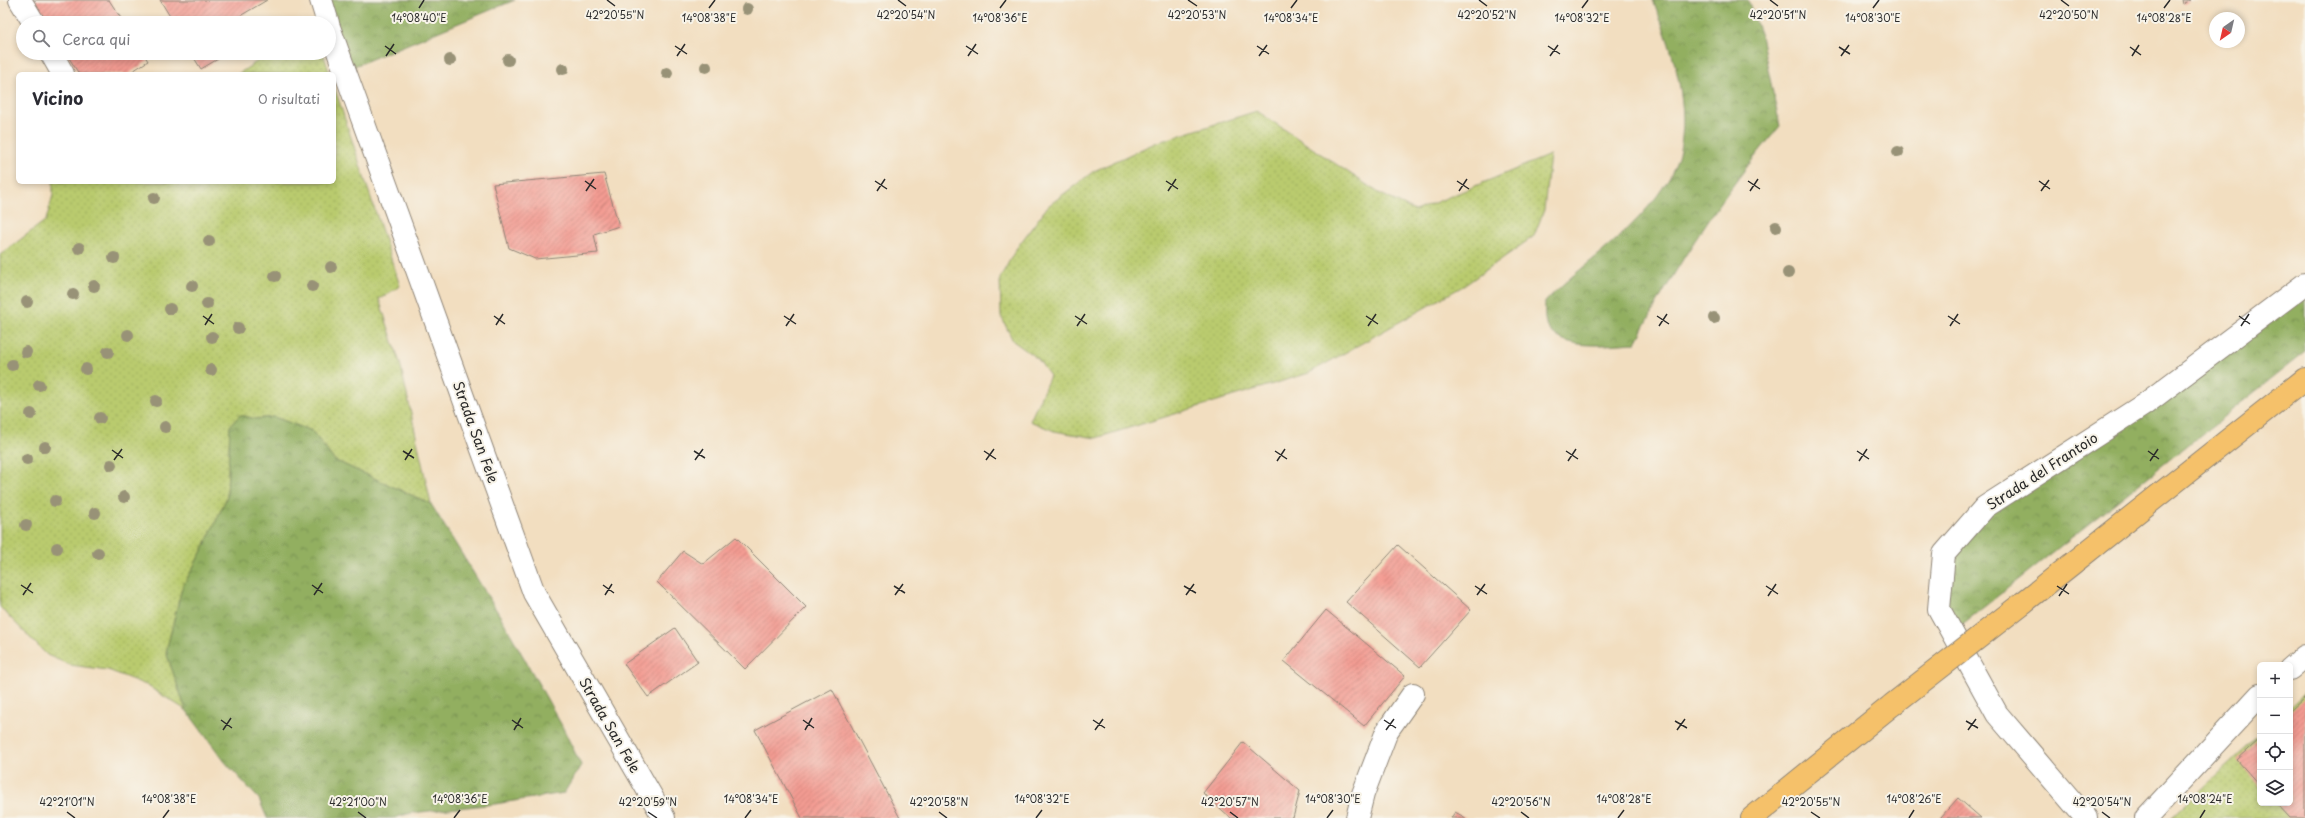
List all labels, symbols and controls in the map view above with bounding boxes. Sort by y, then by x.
text: 42°20'55"N [586,7,644,22]
text: 42°20'54"N [877,7,936,22]
text: 42°20'53"N [1168,7,1226,22]
text: 42°20'52"N [1458,7,1517,22]
text: 42°20'51"N [1750,7,1806,22]
text: 42°20'50"N [2039,7,2099,22]
text: 14°08'40"E [391,10,447,25]
text: 14°08'38"E [682,10,736,25]
text: 14°08'36"E [972,10,1028,25]
text: 14°08'34"E [1264,10,1318,25]
text: 14°08'32"E [1555,10,1609,25]
text: 14°08'30"E [1845,10,1901,25]
text: 14°08'28"E [2137,10,2191,25]
north arrow [2209,12,2245,48]
search box [16,16,336,60]
icon: search [30,27,52,49]
text: Cerca qui [62,27,130,50]
text: Vicino [32,85,83,111]
text: 0 risultati [258,89,320,108]
street label: Strada San Fele [448,378,504,486]
street label: Strada del Frantoio [1982,427,2102,515]
map controls [2257,662,2293,806]
button: + [2257,662,2293,698]
street label: Strada San Fele [574,673,646,777]
button: − [2257,698,2293,734]
button: locate [2257,734,2293,770]
button: layers [2257,770,2293,806]
text: 14°08'38"E [142,791,196,806]
text: 14°08'36"E [432,791,488,806]
text: 14°08'34"E [724,791,778,806]
text: 14°08'32"E [1015,791,1069,806]
text: 14°08'30"E [1305,791,1361,806]
text: 14°08'28"E [1597,791,1651,806]
text: 14°08'26"E [1886,791,1942,806]
text: 14°08'24"E [2178,791,2232,806]
text: 42°21'01"N [39,794,95,809]
text: 42°21'00"N [329,794,387,809]
text: 42°20'59"N [619,794,677,809]
text: 42°20'58"N [910,794,968,809]
text: 42°20'57"N [1201,794,1259,809]
text: 42°20'56"N [1492,794,1551,809]
text: 42°20'55"N [1782,794,1840,809]
text: 42°20'54"N [2073,794,2132,809]

